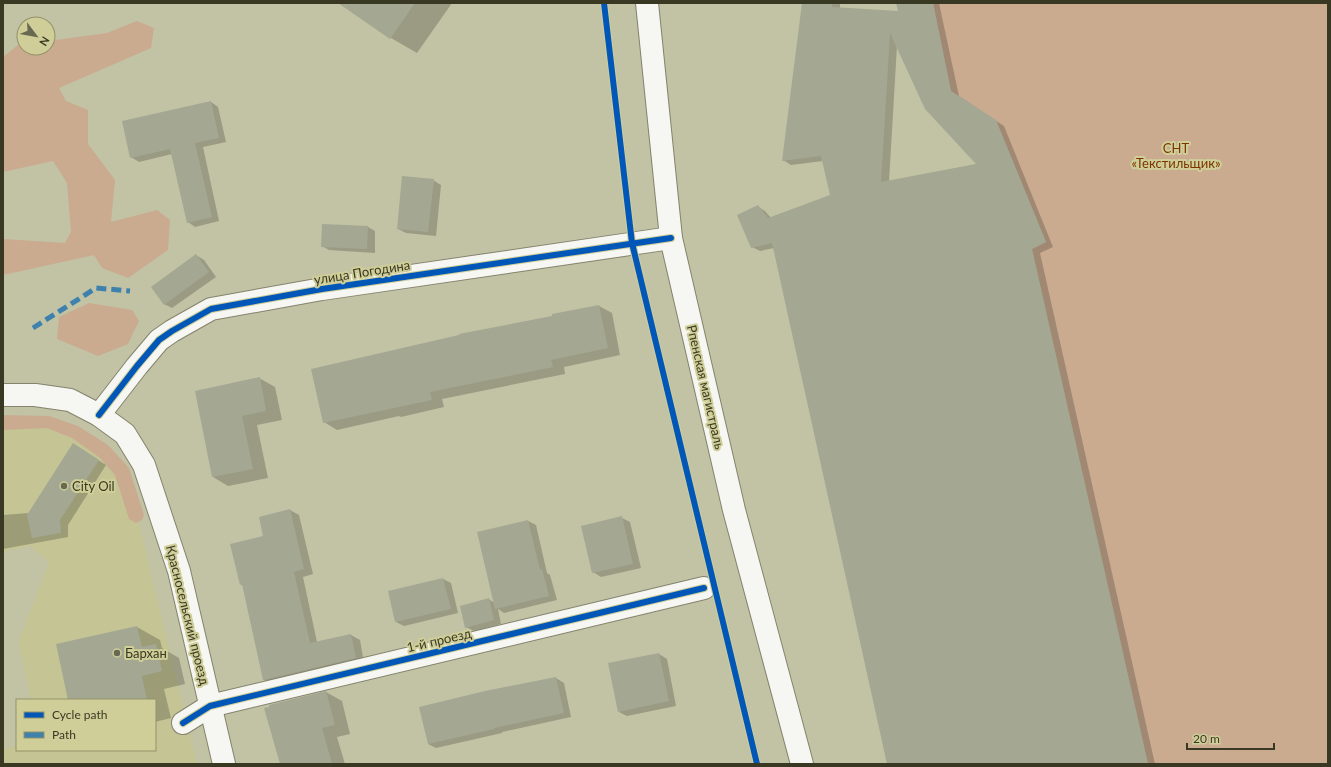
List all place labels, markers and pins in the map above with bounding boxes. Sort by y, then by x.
place label: City Oil [72,478,115,494]
marker: City Oil [59,481,69,491]
place label: Бархан [125,645,167,661]
marker: Бархан [112,648,122,658]

